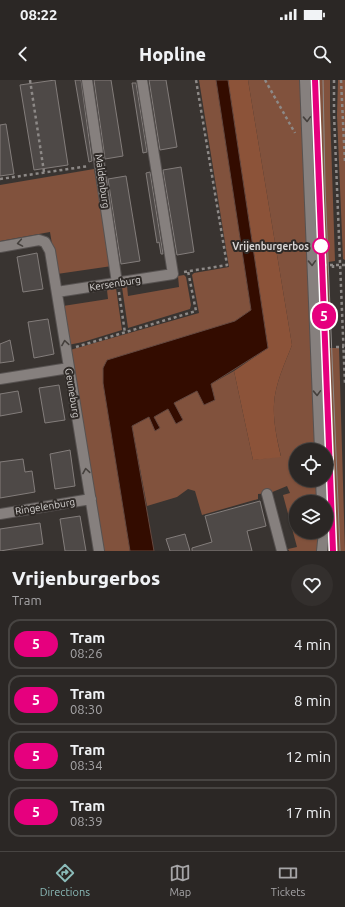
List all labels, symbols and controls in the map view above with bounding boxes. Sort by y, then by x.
text: 08:22 [20,6,58,23]
icon: back [12,43,34,65]
icon: search [311,43,333,65]
text: Hopline [139,44,206,64]
one-way arrow [303,116,311,122]
street label: Maldenburg [93,153,112,209]
marker: Vrijenburgerbos [312,237,330,255]
one-way arrow [16,238,23,247]
place label: Vrijenburgerbos [232,241,309,252]
one-way arrow [308,260,316,266]
street label: Kersenburg [89,274,142,293]
line badge: 5 [311,303,337,329]
text: 5 [320,308,328,324]
one-way arrow [61,340,70,346]
street label: Geuneburg [63,367,82,419]
one-way arrow [312,390,321,396]
map controls [289,443,333,539]
button: locate [289,443,333,487]
one-way arrow [82,468,91,474]
button: layers [289,495,333,539]
street label: Ringelenburg [14,496,76,517]
button: heart [291,564,333,606]
text: Vrijenburgerbos [12,567,160,589]
text: Tram [12,593,42,607]
text: Tram [70,629,105,646]
text: 5 [32,636,40,652]
text: 4 min [294,636,331,653]
text: 08:26 [70,646,103,660]
text: Tram [70,685,105,702]
text: 5 [32,692,40,708]
text: 8 min [294,692,331,709]
text: 08:30 [70,702,103,716]
text: Tram [70,741,105,758]
text: 5 [32,748,40,764]
text: 12 min [285,748,331,765]
text: 08:34 [70,758,103,772]
text: Tram [70,797,105,814]
text: 5 [32,804,40,820]
text: 17 min [285,804,331,821]
text: 08:39 [70,814,103,828]
tab: Directions [40,862,90,898]
tab: Map [169,862,191,898]
tab: Tickets [271,862,305,898]

